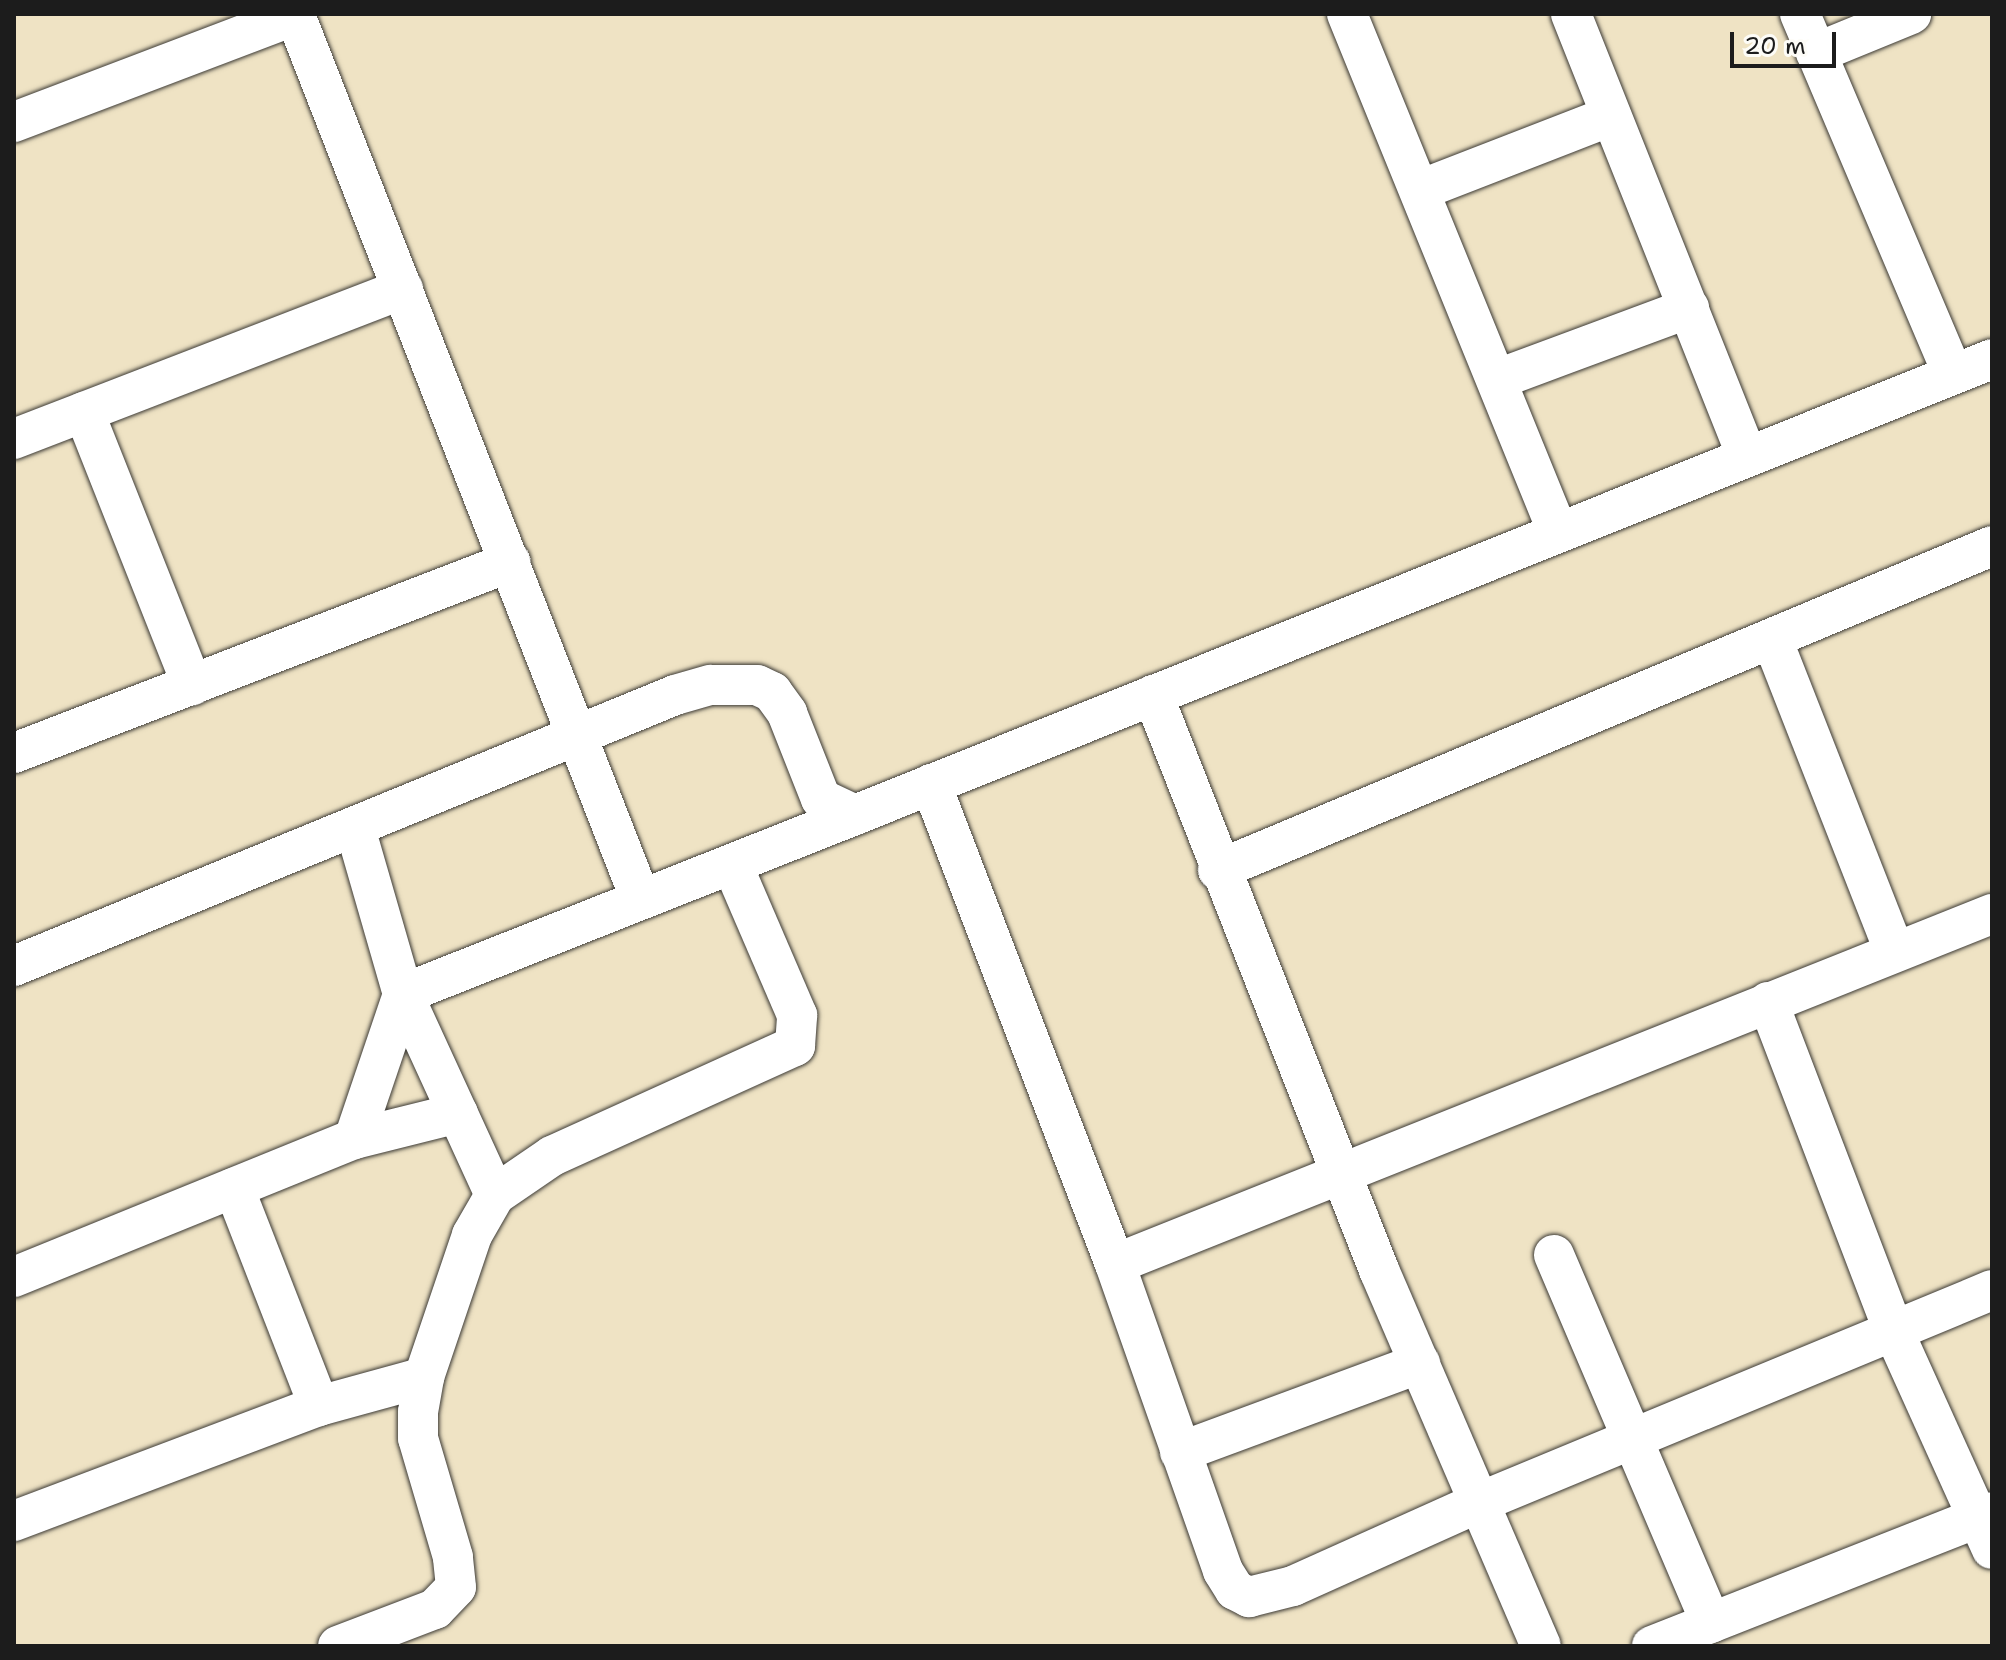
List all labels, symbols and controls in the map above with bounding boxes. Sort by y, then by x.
scale bar [1734,16,1840,66]
text: 20 m [1744,30,1806,62]

